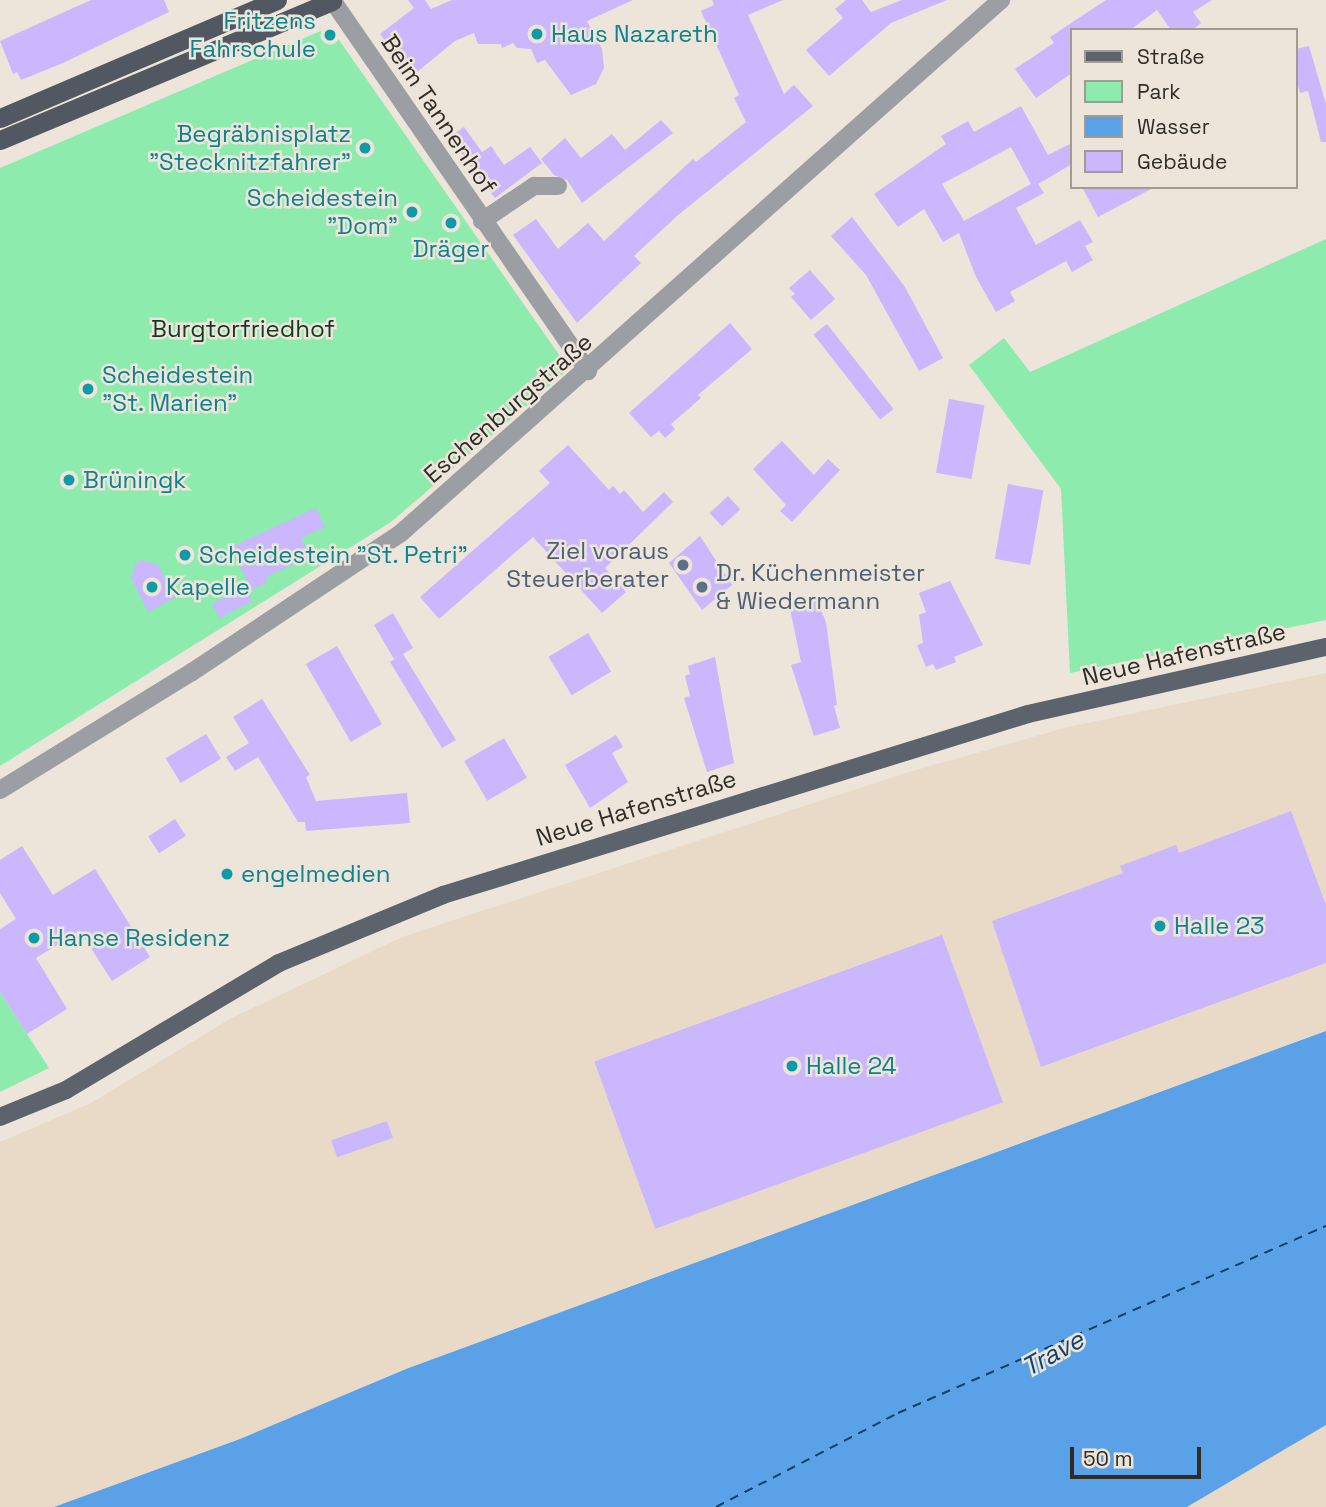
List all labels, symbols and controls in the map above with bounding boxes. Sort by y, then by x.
place label: Fritzens Fahrschule [190,7,316,63]
place label: Haus Nazareth [551,20,718,48]
marker: Haus Nazareth [529,26,545,42]
marker: Fritzens Fahrschule [322,27,338,43]
legend [1070,28,1298,189]
street label: Beim Tannenhof [375,29,503,199]
text: Straße [1137,43,1205,70]
text: Park [1137,78,1181,105]
text: Wasser [1137,113,1210,140]
place label: Begräbnisplatz "Stecknitzfahrer" [149,120,351,176]
marker: Begräbnisplatz "Stecknitzfahrer" [357,140,373,156]
text: Gebäude [1137,148,1227,175]
place label: Scheidestein "Dom" [247,184,398,240]
marker: Scheidestein "Dom" [404,204,420,220]
marker: Dräger [443,215,459,231]
place label: Dräger [413,235,489,263]
park label: Burgtorfriedhof [151,315,335,343]
street label: Eschenburgstraße [418,327,598,489]
place label: Scheidestein "St. Marien" [102,361,253,417]
marker: Scheidestein "St. Marien" [80,381,96,397]
place label: Brüningk [83,466,186,494]
marker: Brüningk [61,472,77,488]
place label: Ziel voraus Steuerberater [506,537,669,593]
place label: Scheidestein "St. Petri" [199,541,469,569]
marker: Scheidestein "St. Petri" [177,547,193,563]
marker: Ziel voraus Steuerberater [675,557,691,573]
place label: Dr. Küchenmeister & Wiedermann [716,559,926,615]
place label: Kapelle [166,573,250,601]
marker: Kapelle [144,579,160,595]
marker: Dr. Küchenmeister & Wiedermann [694,579,710,595]
street label: Neue Hafenstraße [1079,617,1289,691]
street label: Neue Hafenstraße [532,764,740,852]
place label: engelmedien [241,860,391,888]
marker: engelmedien [219,866,235,882]
place label: Halle 23 [1174,912,1265,940]
marker: Halle 23 [1152,918,1168,934]
place label: Hanse Residenz [48,924,230,952]
marker: Hanse Residenz [26,930,42,946]
place label: Halle 24 [806,1052,896,1080]
marker: Halle 24 [784,1058,800,1074]
water label: Trave [1017,1324,1089,1384]
scale bar [1074,1434,1205,1478]
text: 50 m [1083,1445,1133,1472]

